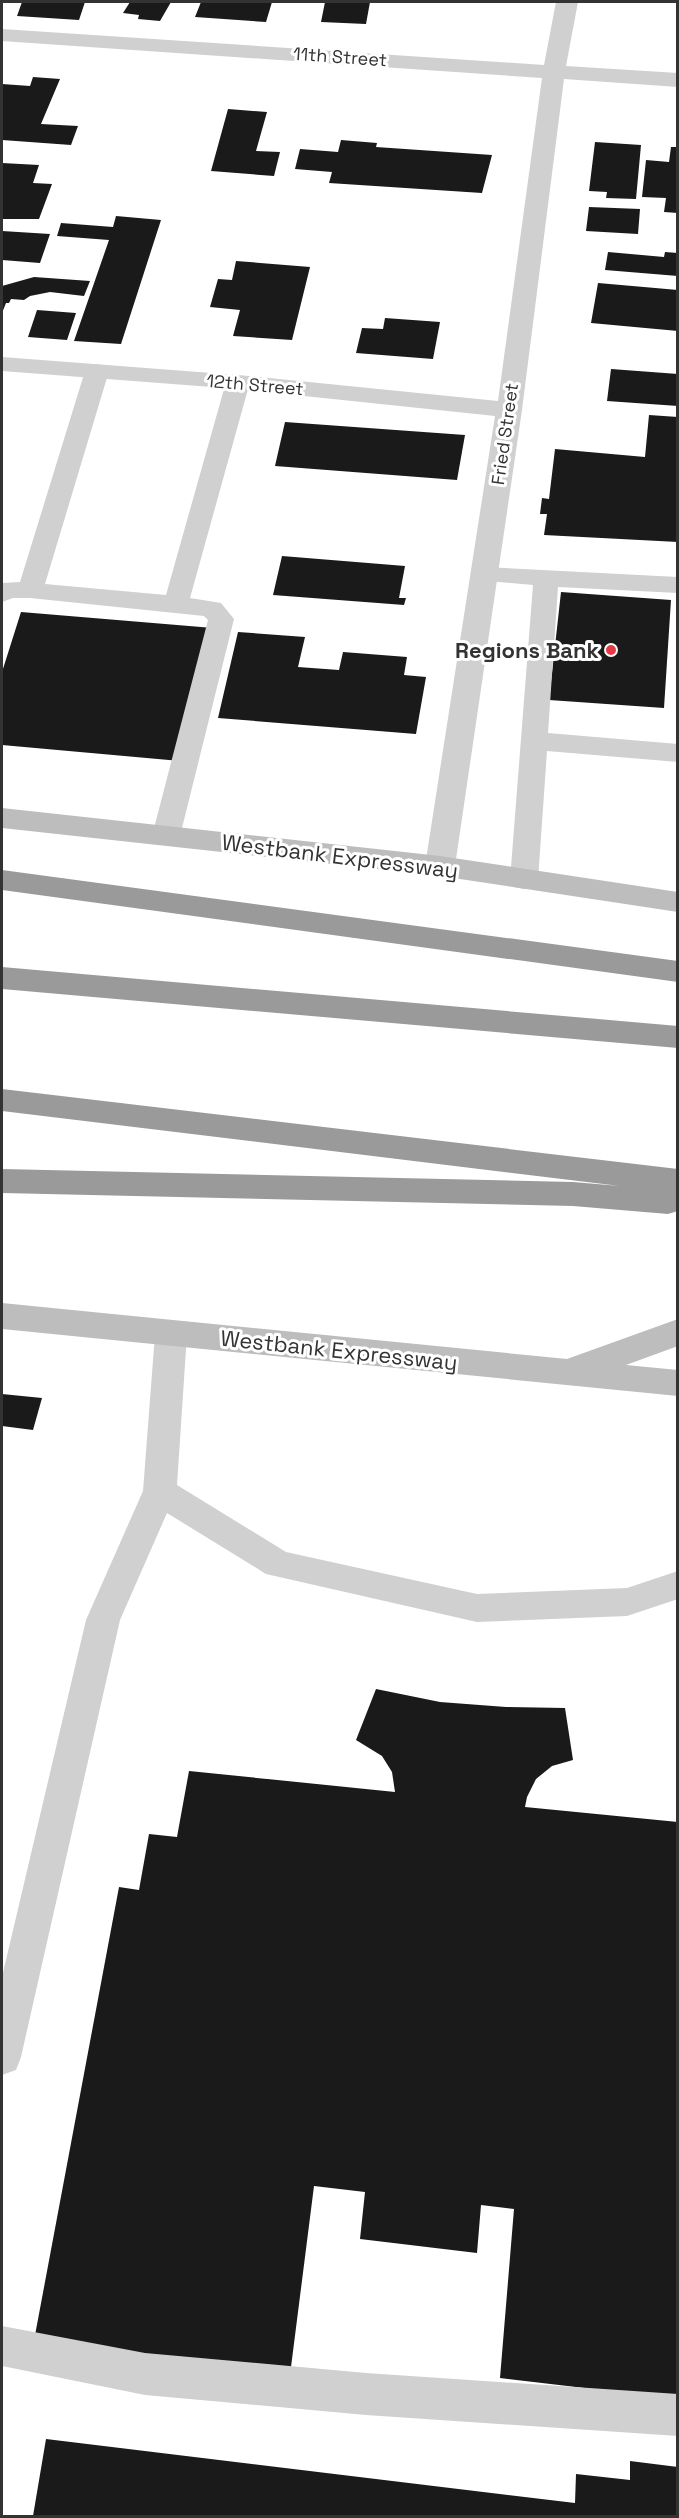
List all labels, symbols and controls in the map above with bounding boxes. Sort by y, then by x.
street label: 11th Street [292,42,388,71]
street label: 12th Street [206,369,305,400]
street label: Fried Street [486,381,523,486]
place label: Regions Bank [455,636,600,664]
marker: Regions Bank [604,643,618,657]
street label: Westbank Expressway [220,828,460,884]
street label: Westbank Expressway [219,1324,459,1376]

